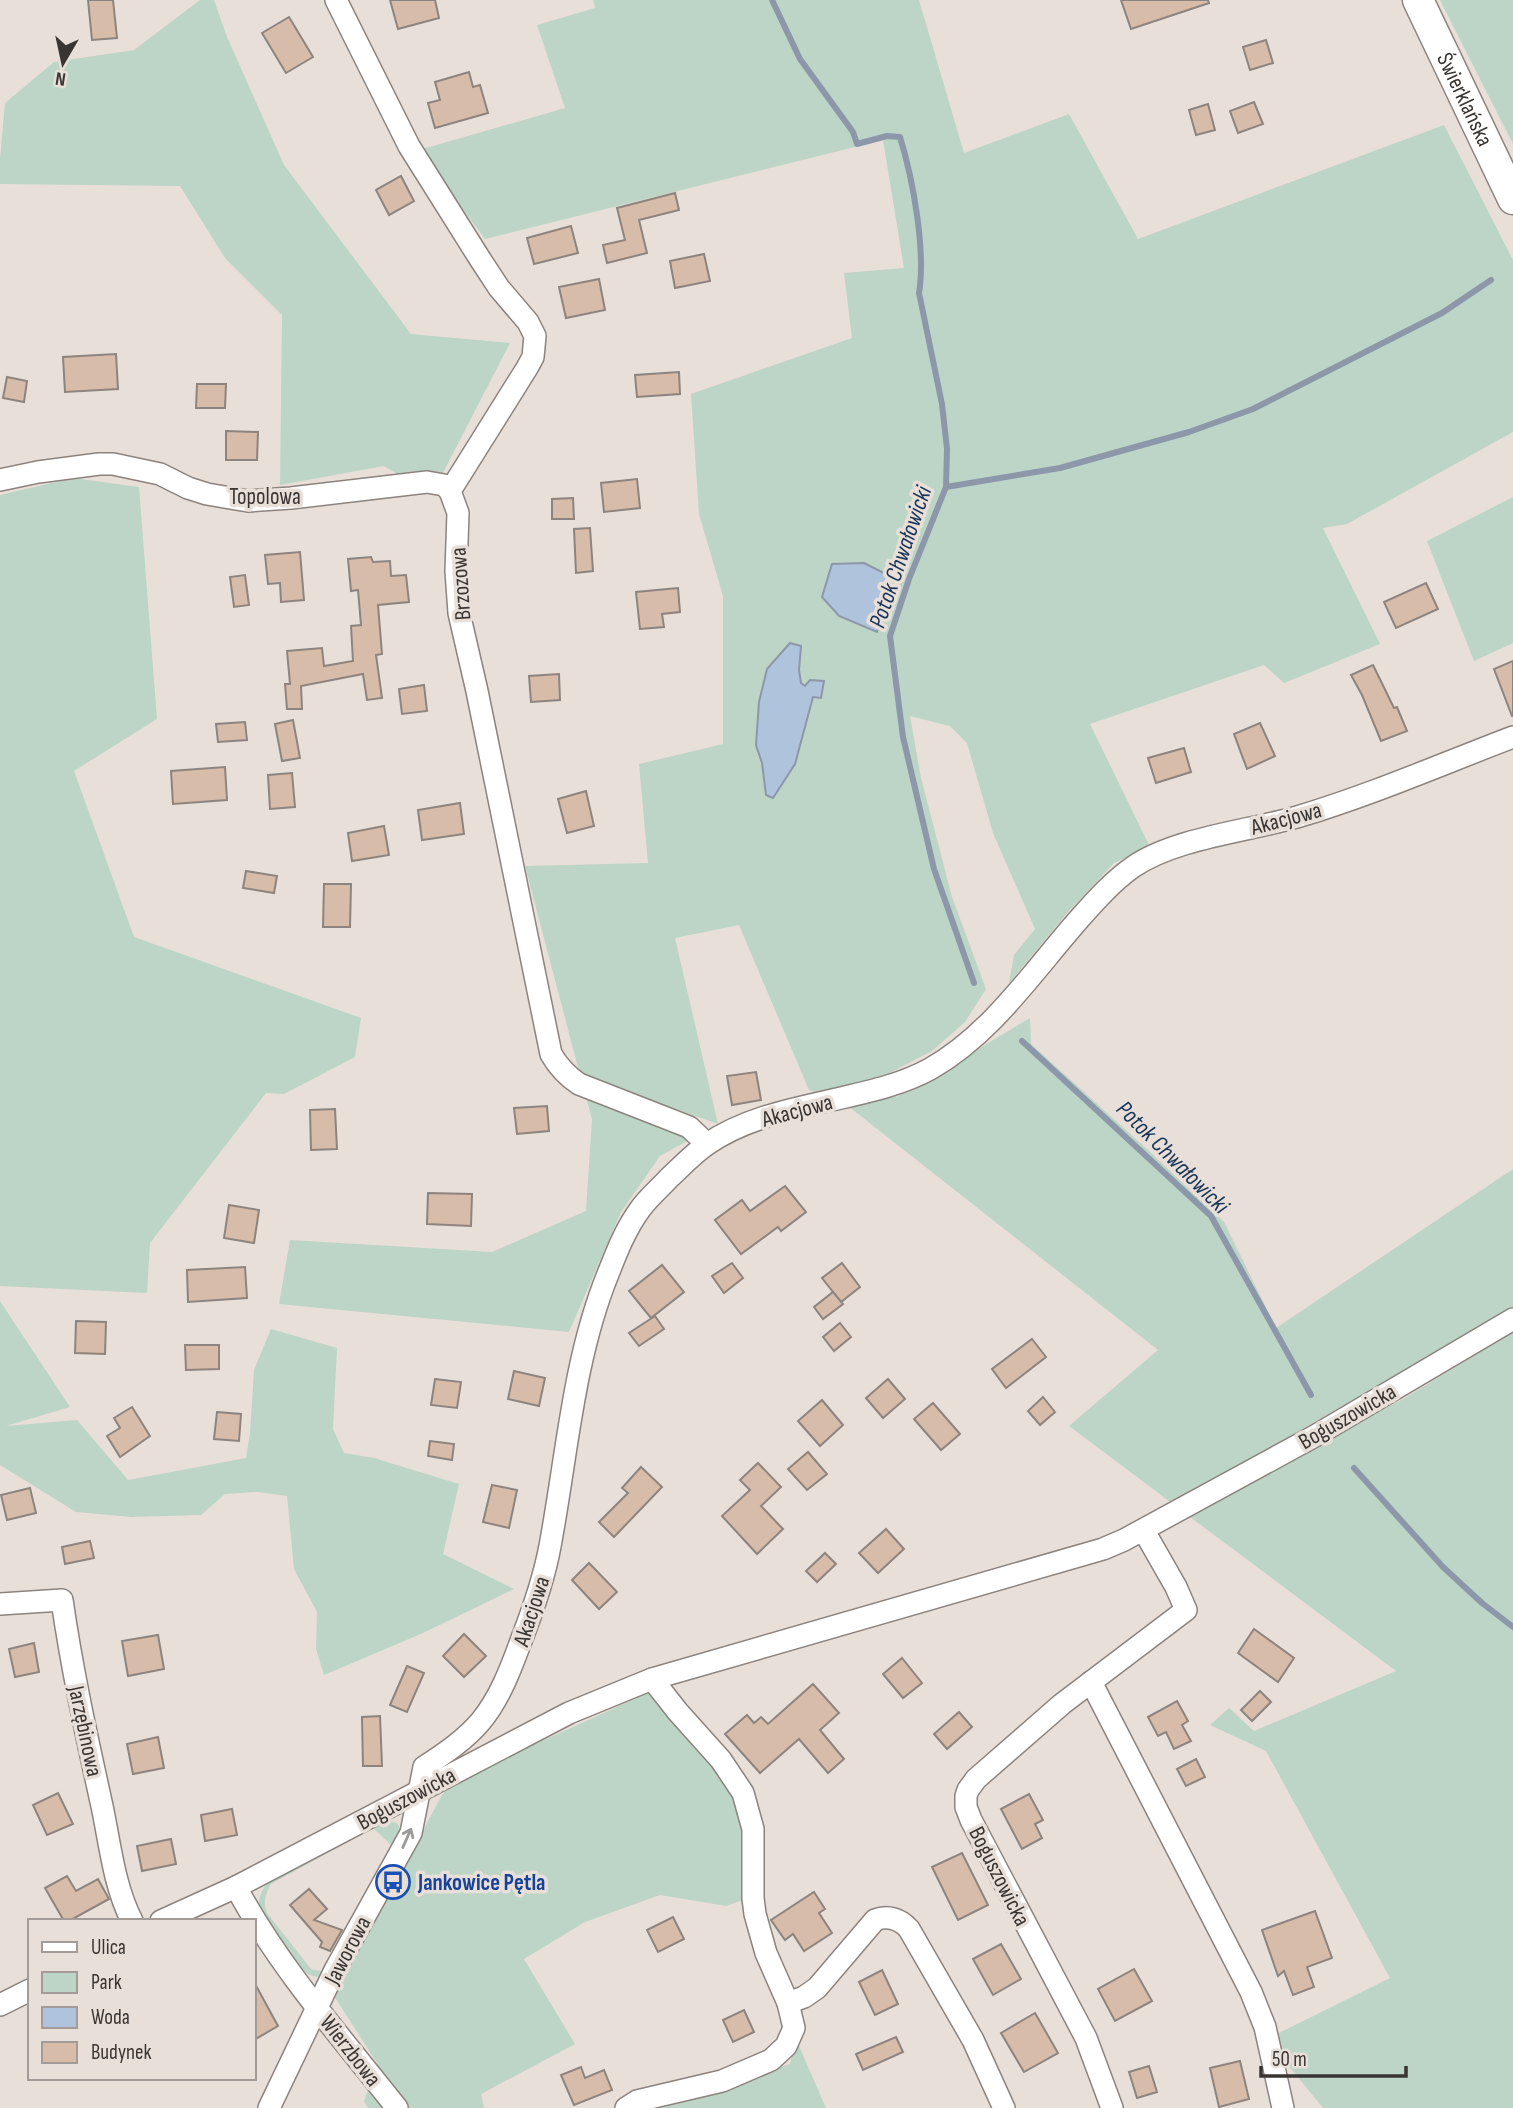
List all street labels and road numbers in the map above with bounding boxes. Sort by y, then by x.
street label: Świerklańska [1430,48,1499,151]
street label: Topolowa [229,483,301,511]
street label: Brzozowa [444,547,478,621]
street label: Akacjowa [1247,796,1325,842]
street label: Akacjowa [758,1088,836,1134]
street label: Boguszowicka [1294,1378,1401,1456]
street label: Akacjowa [507,1573,556,1651]
street label: Jarzębinowa [62,1682,108,1779]
street label: Boguszowicka [352,1761,461,1837]
street label: Boguszowicka [962,1822,1036,1931]
street label: Jaworowa [318,1912,377,1990]
street label: Wierzbowa [313,2009,387,2092]

